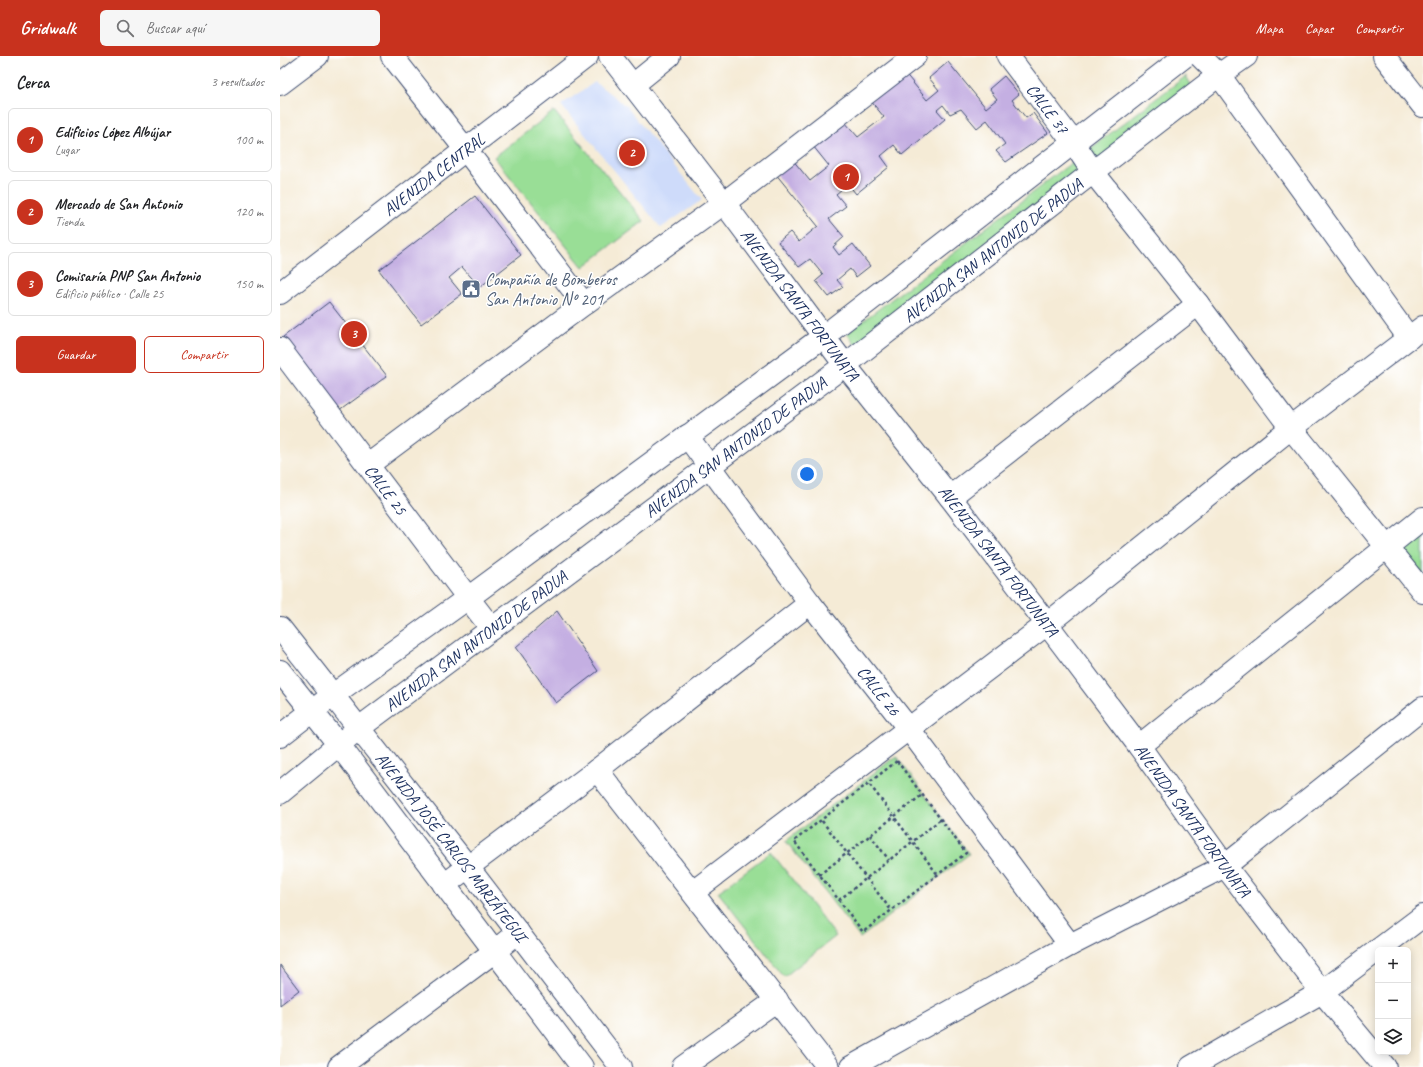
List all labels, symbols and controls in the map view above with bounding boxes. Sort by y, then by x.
search box [100,10,380,46]
text: Gridwalk [20,16,76,40]
icon: search [114,17,136,39]
text: Buscar aquí [146,19,205,38]
text: Mapa [1256,20,1283,37]
text: Capas [1305,20,1333,37]
text: Compartir [1355,20,1403,37]
text: Cerca [16,72,49,93]
text: 3 resultados [211,74,264,90]
street label: CALLE 37 [1022,79,1074,139]
text: Edificios López Albújar [55,123,170,142]
street label: AVENIDA CENTRAL [379,128,489,220]
text: 1 [27,132,33,148]
text: 100 m [235,132,263,148]
pin: 2 [619,138,645,168]
text: Lugar [55,142,79,158]
pin: 1 [833,162,859,192]
street label: AVENIDA SAN ANTONIO DE PADUA [899,173,1088,327]
text: Mercado de San Antonio [55,195,182,214]
text: 2 [27,204,33,220]
text: 120 m [235,204,263,220]
text: Tienda [55,214,84,230]
street label: AVENIDA SANTA FORTUNATA [736,225,865,386]
text: Comisaría PNP San Antonio [55,267,200,286]
place label: Compañía de Bomberos San Antonio Nº 201 [485,269,618,310]
text: 3 [27,276,33,292]
text: 150 m [235,276,263,292]
public building icon: Compañía de Bomberos San Antonio Nº 201 [460,278,482,300]
text: Edificio público · Calle 25 [55,286,164,302]
pin: 3 [341,319,367,349]
button: Guardar [16,336,136,373]
button: Compartir [144,336,264,373]
street label: AVENIDA SAN ANTONIO DE PADUA [640,371,832,522]
street label: CALLE 25 [360,460,413,520]
your location [797,464,817,484]
street label: AVENIDA SANTA FORTUNATA [934,481,1064,642]
street label: AVENIDA SAN ANTONIO DE PADUA [381,565,572,716]
street label: CALLE 26 [853,662,906,721]
street label: AVENIDA SANTA FORTUNATA [1130,739,1256,902]
street label: AVENIDA JOSÉ CARLOS MARIÁTEGUI [371,748,533,948]
map controls [1375,947,1411,1055]
button: + [1375,947,1411,983]
button: − [1375,983,1411,1019]
button: layers [1375,1019,1411,1055]

